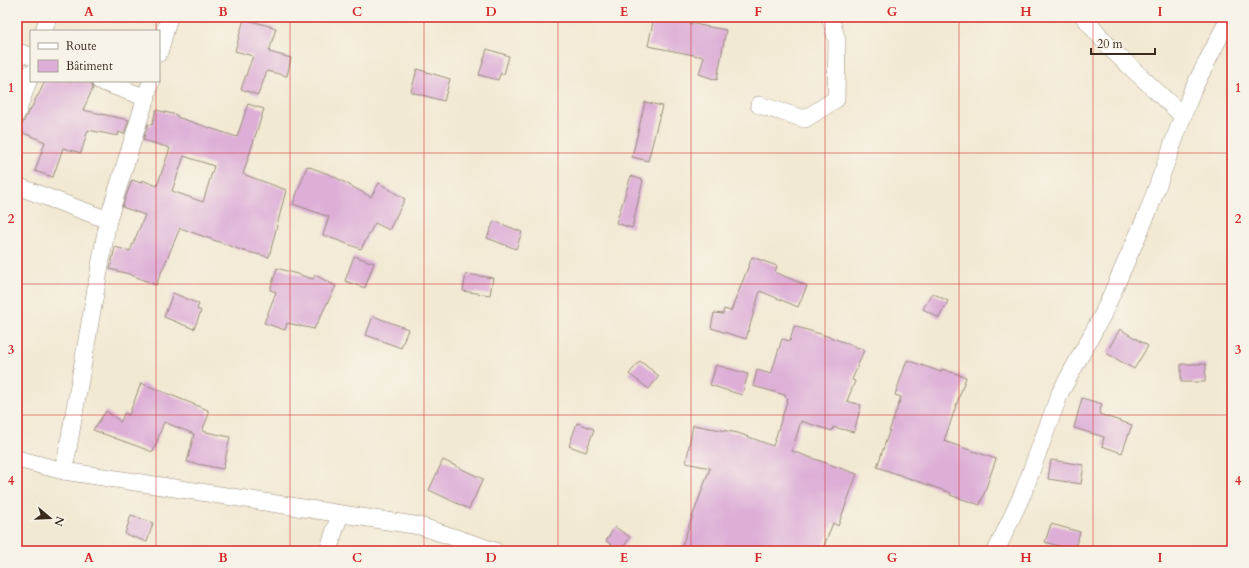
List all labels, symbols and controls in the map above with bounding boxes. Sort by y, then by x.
text: A [84,3,94,21]
text: B [218,3,228,21]
text: C [352,3,362,21]
text: D [485,3,497,21]
text: E [620,3,628,21]
text: F [754,3,762,21]
text: G [887,3,898,21]
text: H [1020,3,1032,21]
text: I [1157,3,1163,21]
legend [30,30,160,82]
scale bar [1091,30,1155,56]
text: 20 m [1097,36,1124,52]
text: Route [66,38,97,54]
text: Bâtiment [66,58,113,74]
text: 1 [8,79,14,97]
text: 1 [1235,79,1241,97]
text: 2 [8,210,15,228]
text: 2 [1235,210,1242,228]
text: 3 [8,341,15,359]
text: 3 [1235,341,1242,359]
text: 4 [8,472,15,490]
text: 4 [1235,472,1242,490]
north arrow [30,498,70,538]
text: N [50,514,68,528]
text: A [84,549,94,567]
text: B [218,549,228,567]
text: C [352,549,362,567]
text: D [485,549,497,567]
text: E [620,549,628,567]
text: F [754,549,762,567]
text: G [887,549,898,567]
text: H [1020,549,1032,567]
text: I [1157,549,1163,567]

